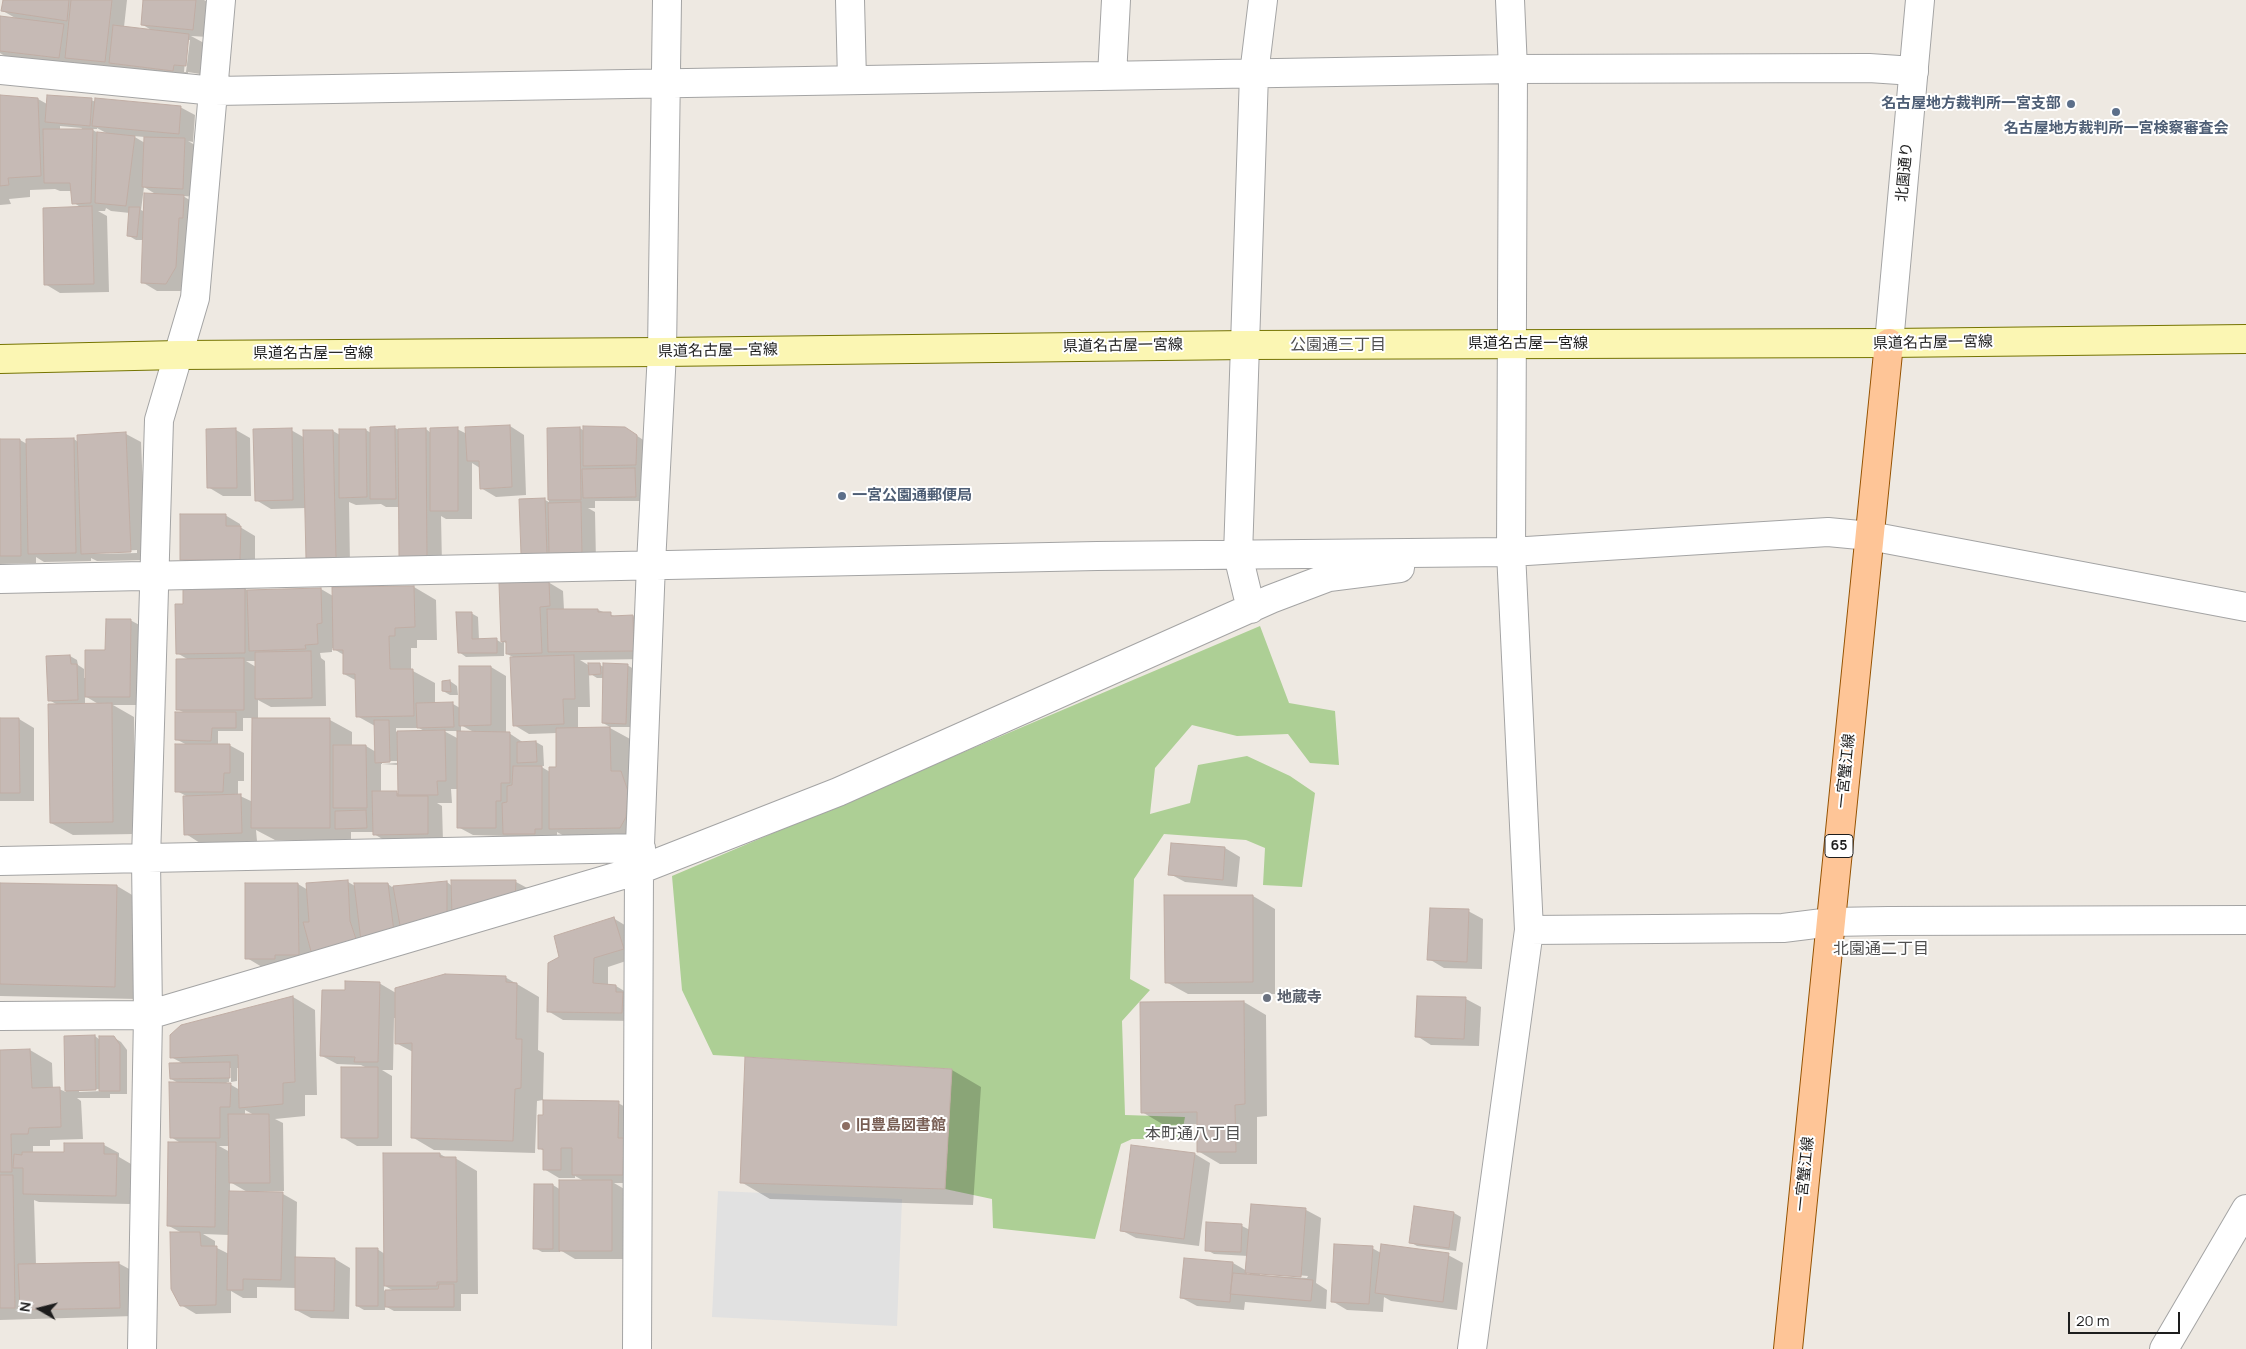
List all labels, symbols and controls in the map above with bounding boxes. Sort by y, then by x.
place label: 名古屋地方裁判所一宮支部 [1881,95,2061,113]
marker: 名古屋地方裁判所一宮支部 [2065,98,2077,110]
marker: 名古屋地方裁判所一宮検察審査会 [2110,106,2122,118]
place label: 名古屋地方裁判所一宮検察審査会 [2004,120,2228,138]
street label: 北園通り [1893,141,1917,203]
street label: 県道名古屋一宮線 [1873,333,1993,353]
street label: 県道名古屋一宮線 [1468,335,1588,353]
street label: 県道名古屋一宮線 [1063,336,1183,356]
district label: 公園通三丁目 [1290,336,1386,356]
street label: 県道名古屋一宮線 [658,341,778,361]
street label: 県道名古屋一宮線 [253,345,373,363]
place label: 一宮公園通郵便局 [852,487,972,505]
marker: 一宮公園通郵便局 [836,490,848,502]
street label: 一宮蟹江線 [1833,733,1859,809]
road number: 65 [1825,834,1853,858]
district label: 北園通二丁目 [1833,940,1929,960]
place label: 地蔵寺 [1277,989,1322,1007]
marker: 地蔵寺 [1261,992,1273,1004]
place label: 旧豊島図書館 [856,1117,946,1135]
marker: 旧豊島図書館 [840,1120,852,1132]
district label: 本町通八丁目 [1145,1125,1241,1145]
street label: 一宮蟹江線 [1792,1136,1818,1212]
north arrow [15,1284,65,1334]
text: N [15,1301,35,1313]
scale bar [2071,1302,2184,1334]
text: 20 m [2076,1310,2109,1331]

